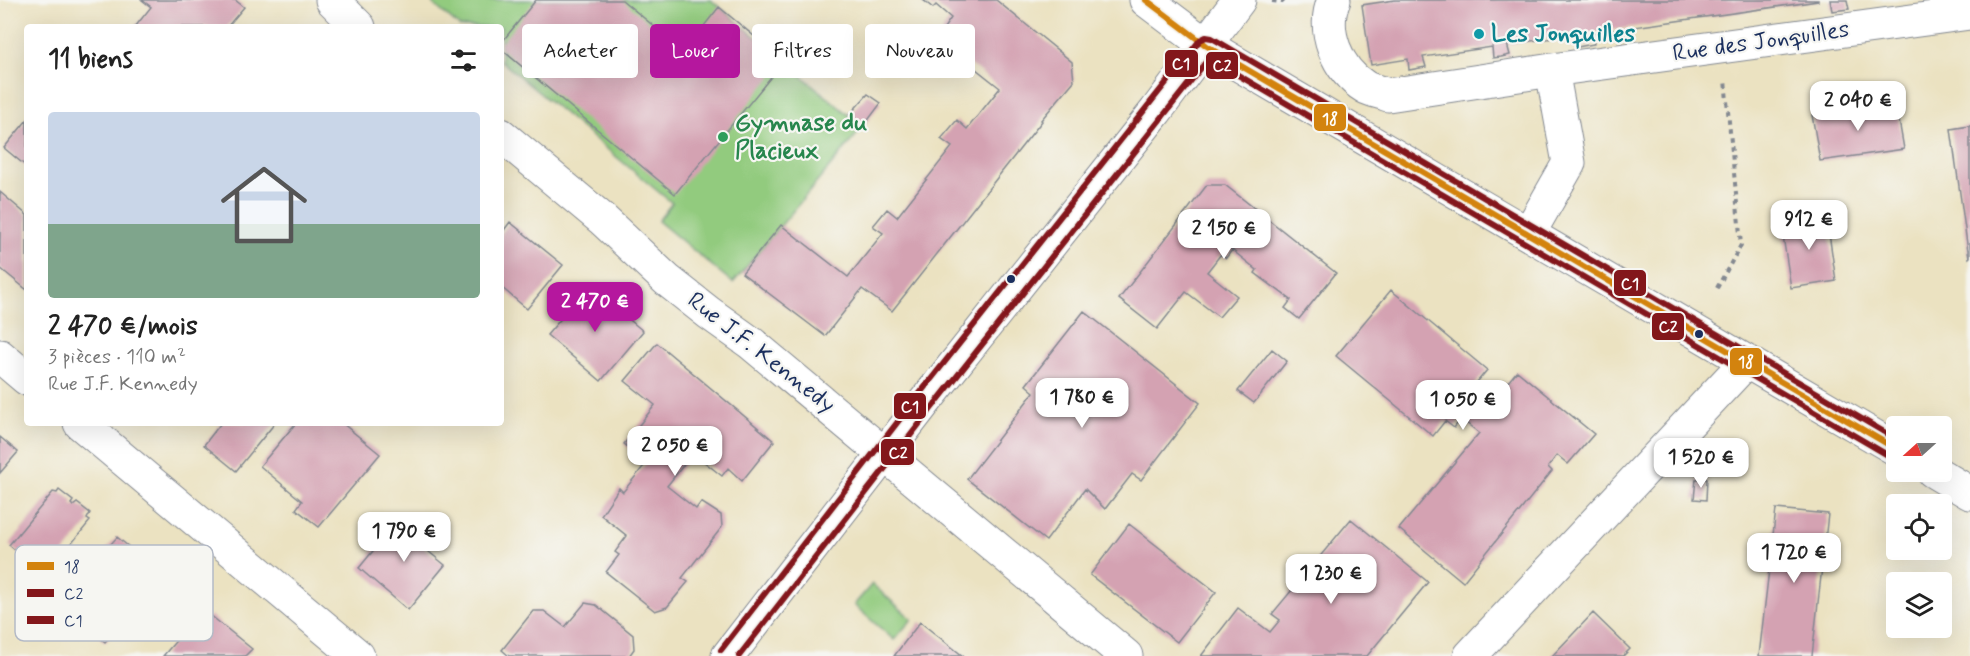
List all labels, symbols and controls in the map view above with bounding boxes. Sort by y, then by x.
street label: Rue des Jonquilles [1671,14,1852,70]
place label: Les Jonquilles [1491,19,1635,50]
chip: Acheter [522,24,638,78]
chip: Louer [650,24,740,78]
chip: Filtres [752,24,853,78]
chip: Nouveau [865,24,975,78]
marker: Les Jonquilles [1472,27,1486,41]
text: 11 biens [48,43,133,77]
icon: filters [447,44,480,77]
line badge: C1 [1164,49,1199,78]
line badge: C2 [1205,51,1239,80]
text: C1 [1172,54,1190,75]
text: C2 [1212,56,1232,77]
pin: 2 040 € [1803,81,1913,132]
text: 2 040 € [1824,87,1892,114]
line badge: 18 [1313,103,1347,132]
place label: Gymnase du Placieux [735,108,867,167]
text: 18 [1322,109,1338,130]
marker: Gymnase du Placieux [716,130,730,144]
icon: home [210,151,318,259]
pin: 912 € [1767,200,1851,251]
text: 912 € [1785,206,1833,233]
pin: 2 150 € [1169,209,1279,260]
text: 2 150 € [1192,215,1256,242]
line badge: C1 [1613,269,1647,297]
unlabelled marker [1005,273,1017,285]
text: C1 [1621,274,1639,295]
pin: 2 470 € [540,282,650,333]
street label: Rue J.F. Kennedy [681,285,841,421]
text: 2 470 € [561,288,629,315]
text: 2 470 €/mois [48,310,198,344]
line badge: C2 [1651,312,1685,341]
text: C2 [1658,317,1678,338]
unlabelled marker [1693,328,1705,340]
text: 3 pièces · 110 m² [48,344,186,371]
line badge: 18 [1729,347,1763,376]
text: 18 [1738,352,1754,373]
text: Rue J.F. Kennedy [48,371,198,398]
pin: 1 780 € [1027,378,1137,429]
pin: 1 050 € [1408,380,1518,431]
text: 1 780 € [1050,384,1114,411]
text: 1 050 € [1430,386,1496,413]
line badge: C1 [893,392,927,420]
text: C1 [901,397,919,418]
north arrow [1886,416,1952,482]
map controls [1886,416,1952,638]
pin: 2 050 € [620,426,730,477]
text: 2 050 € [641,432,709,459]
line badge: C2 [880,438,915,466]
pin: 1 520 € [1646,438,1756,489]
text: C2 [888,443,908,464]
text: 1 520 € [1668,444,1734,471]
button: locate [1886,494,1952,560]
pin: 1 790 € [349,512,459,563]
text: 1 790 € [372,518,436,545]
pin: 1 720 € [1739,533,1849,584]
text: 1 720 € [1761,539,1827,566]
legend [15,545,213,641]
pin: 1 230 € [1276,554,1386,605]
text: 18 [64,557,80,578]
text: 1 230 € [1300,560,1362,587]
button: layers [1886,572,1952,638]
text: C2 [64,584,83,605]
text: C1 [64,611,83,632]

